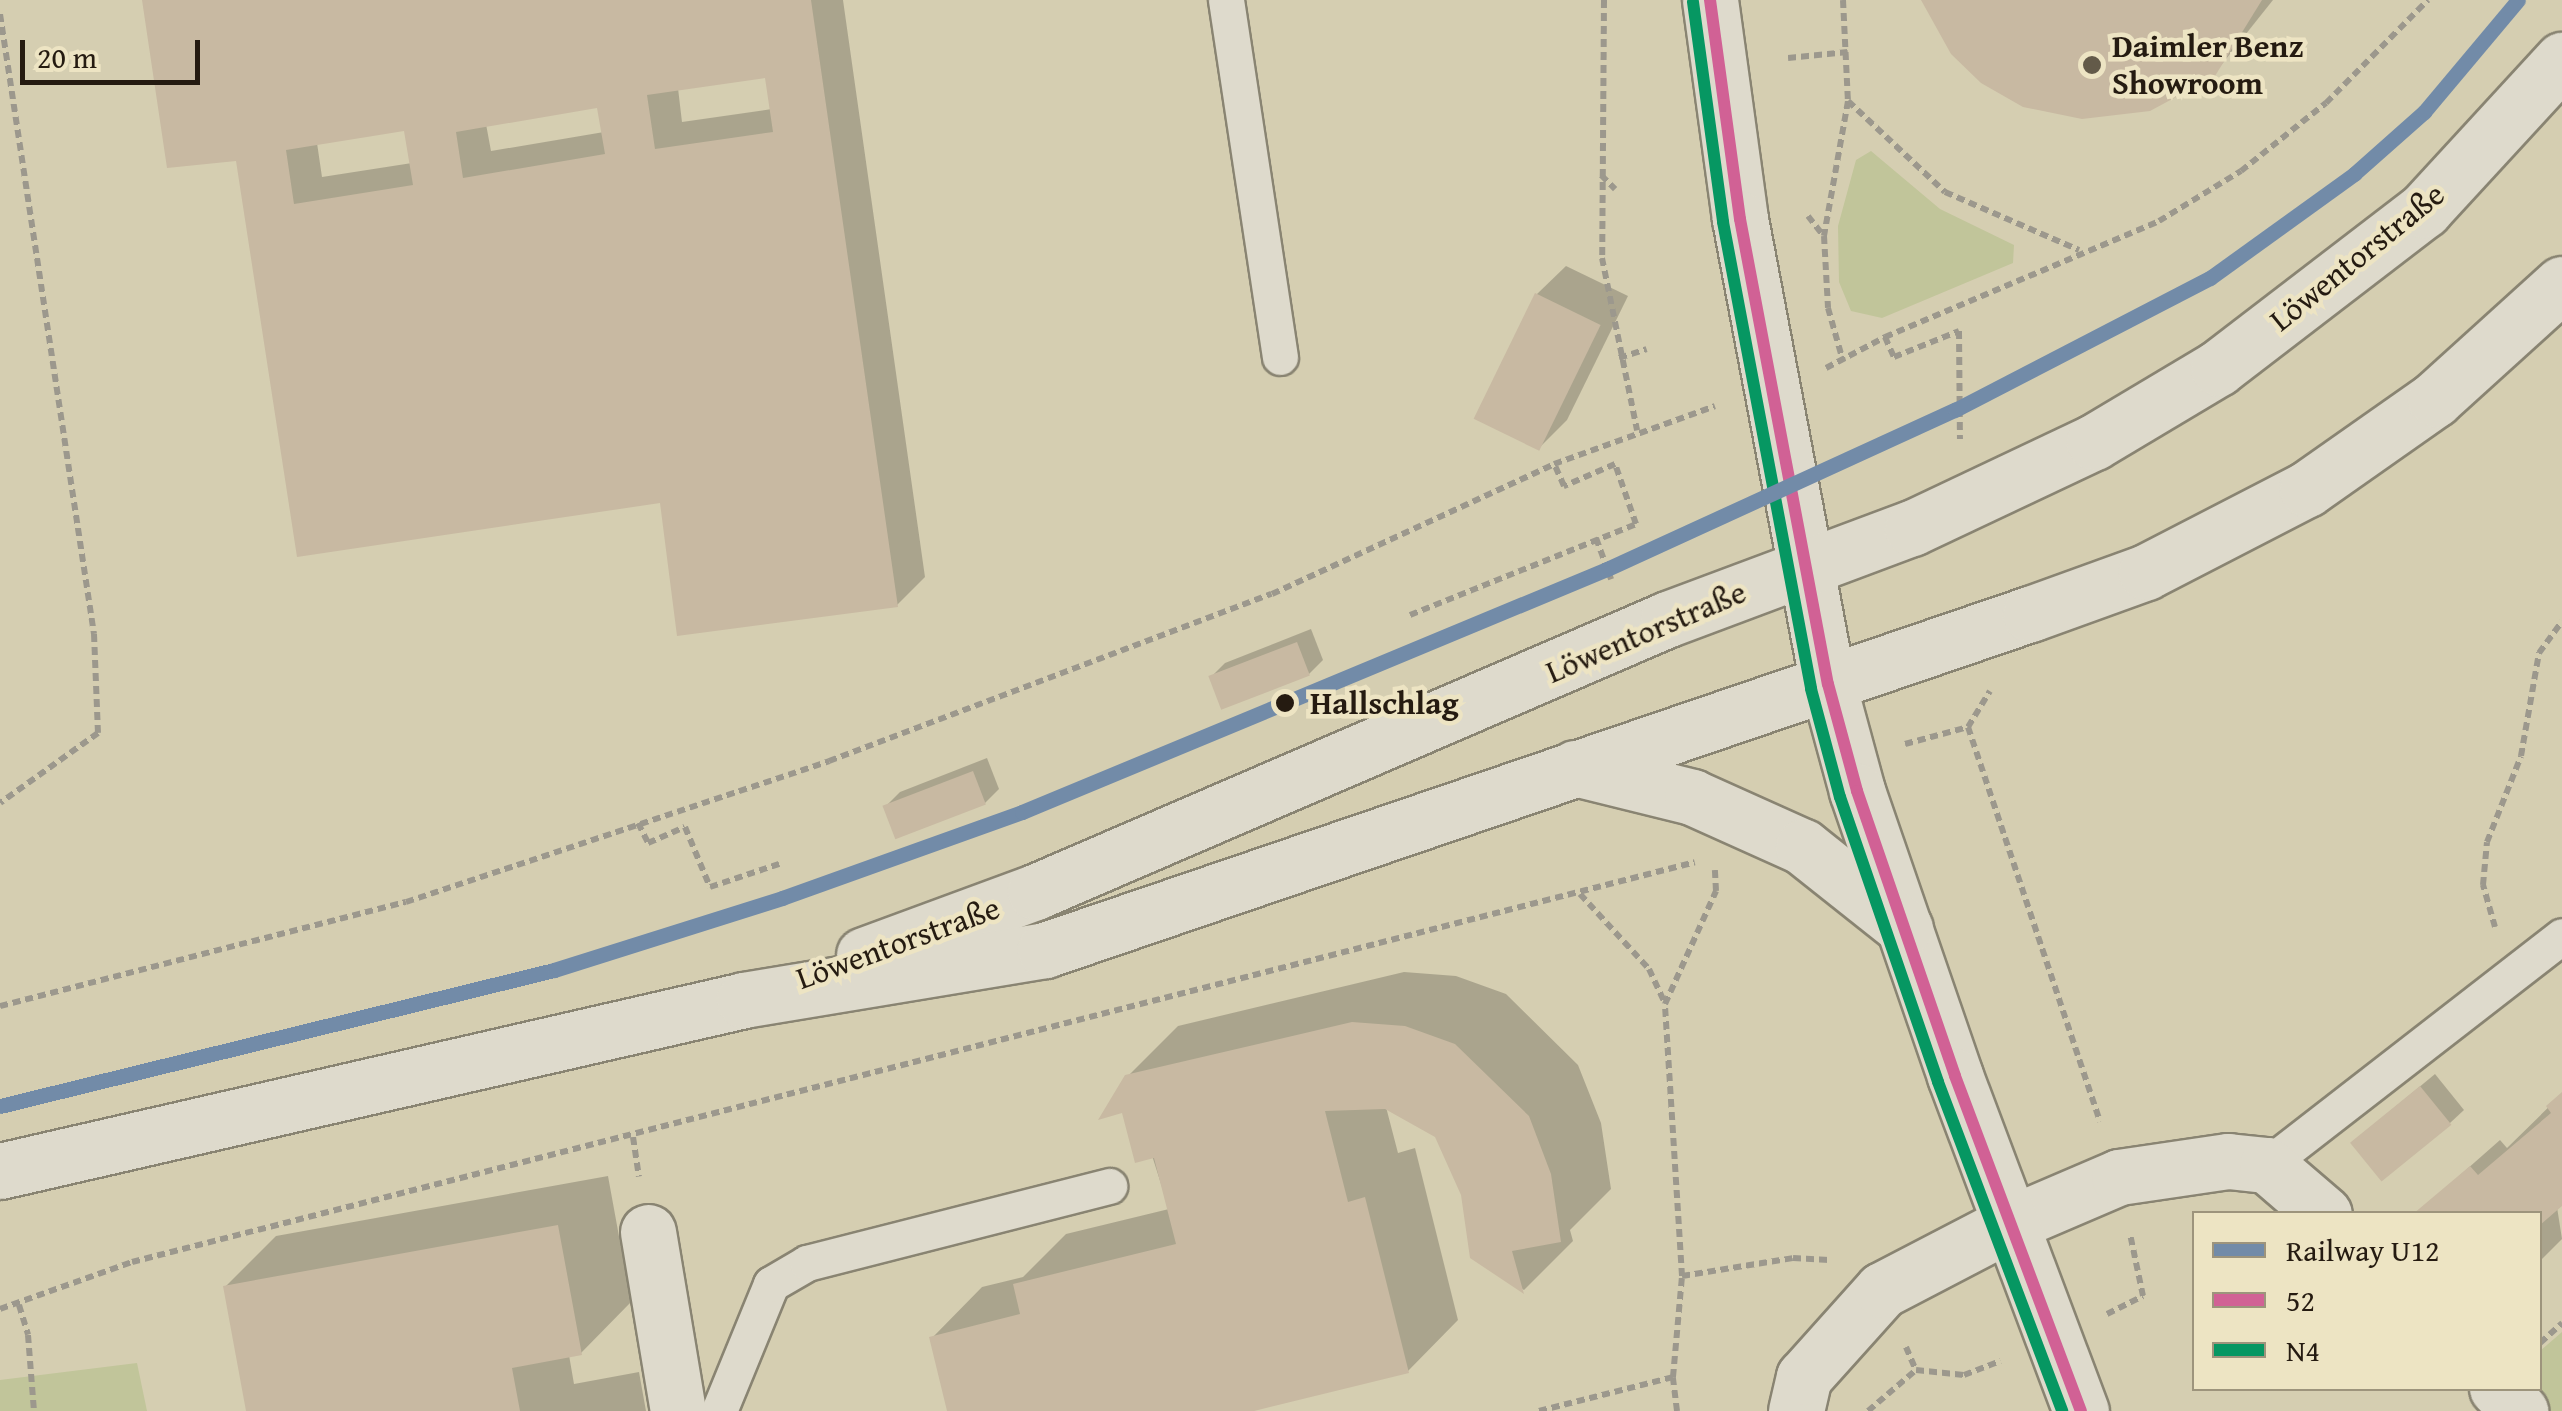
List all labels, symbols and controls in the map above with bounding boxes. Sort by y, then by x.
scale bar [25,20,205,82]
place label: Daimler Benz Showroom [2112,28,2304,103]
text: 20 m [37,35,97,79]
marker: Daimler Benz Showroom [2081,54,2103,76]
street label: Löwentorstraße [2262,175,2452,339]
street label: Löwentorstraße [1540,573,1752,691]
place label: Hallschlag [1310,684,1459,722]
marker: Hallschlag [1269,687,1301,719]
street label: Löwentorstraße [791,888,1005,998]
legend [2192,1211,2542,1391]
text: Railway U12 [2286,1228,2440,1272]
text: 52 [2286,1278,2315,1322]
text: N4 [2286,1328,2320,1372]

